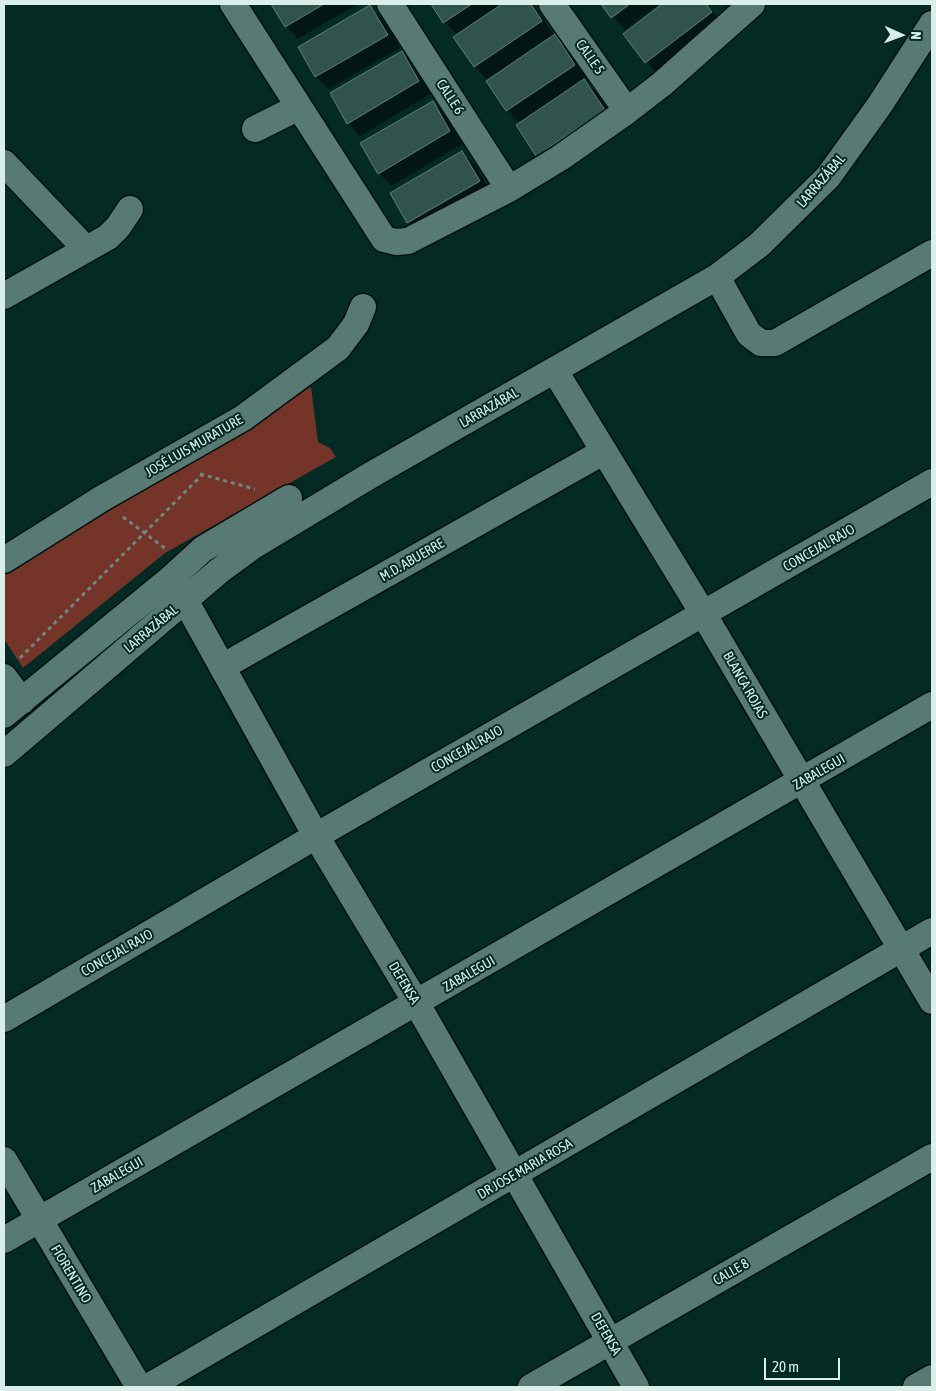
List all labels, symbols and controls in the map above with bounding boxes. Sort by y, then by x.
north arrow [876,10,926,60]
text: N [908,31,924,40]
street label: CALLE 5 [572,36,608,78]
street label: CALLE 6 [432,76,468,118]
street label: LARRAZÁBAL [793,151,849,211]
street label: LARRAZÁBAL [457,384,521,432]
street label: JOSÉ LUIS MURATURE [142,411,246,481]
street label: CONCEJAL RAJO [780,521,858,575]
street label: M.D. ABUERRE [377,535,447,585]
street label: LARRAZÁBAL [121,602,181,656]
street label: BLANCA ROJAS [719,649,771,721]
street label: CONCEJAL RAJO [428,722,506,776]
street label: ZABALEGUI [790,750,848,794]
street label: CONCEJAL RAJO [78,926,156,980]
street label: ZABALEGUI [440,952,498,996]
street label: DEFENSA [385,959,423,1007]
street label: DR JOSE MARIA ROSA [475,1135,575,1203]
street label: ZABALEGUI [88,1153,146,1197]
street label: FIORENTINO [47,1242,95,1306]
street label: CALLE 8 [710,1255,752,1289]
street label: DEFENSA [587,1310,625,1358]
scale bar [766,1348,842,1380]
text: 20 m [772,1358,799,1375]

